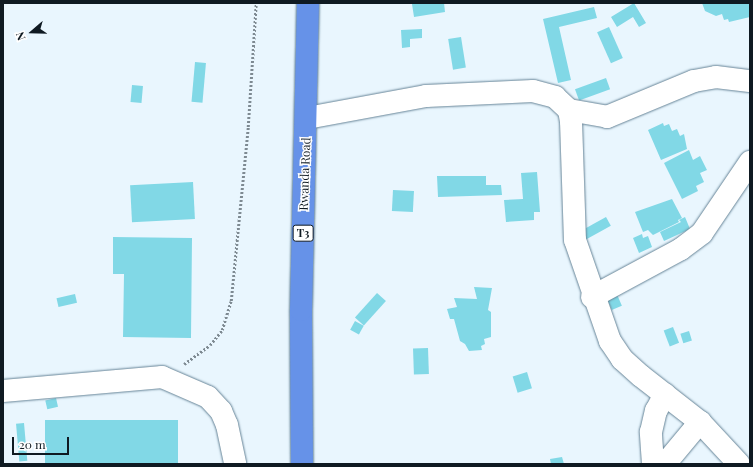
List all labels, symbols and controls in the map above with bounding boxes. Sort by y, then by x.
north arrow [12,12,52,52]
text: N [12,30,29,43]
street label: Rwanda Road [297,137,313,211]
road number: T3 [292,224,314,242]
scale bar [14,429,71,455]
text: 20 m [19,436,46,452]

